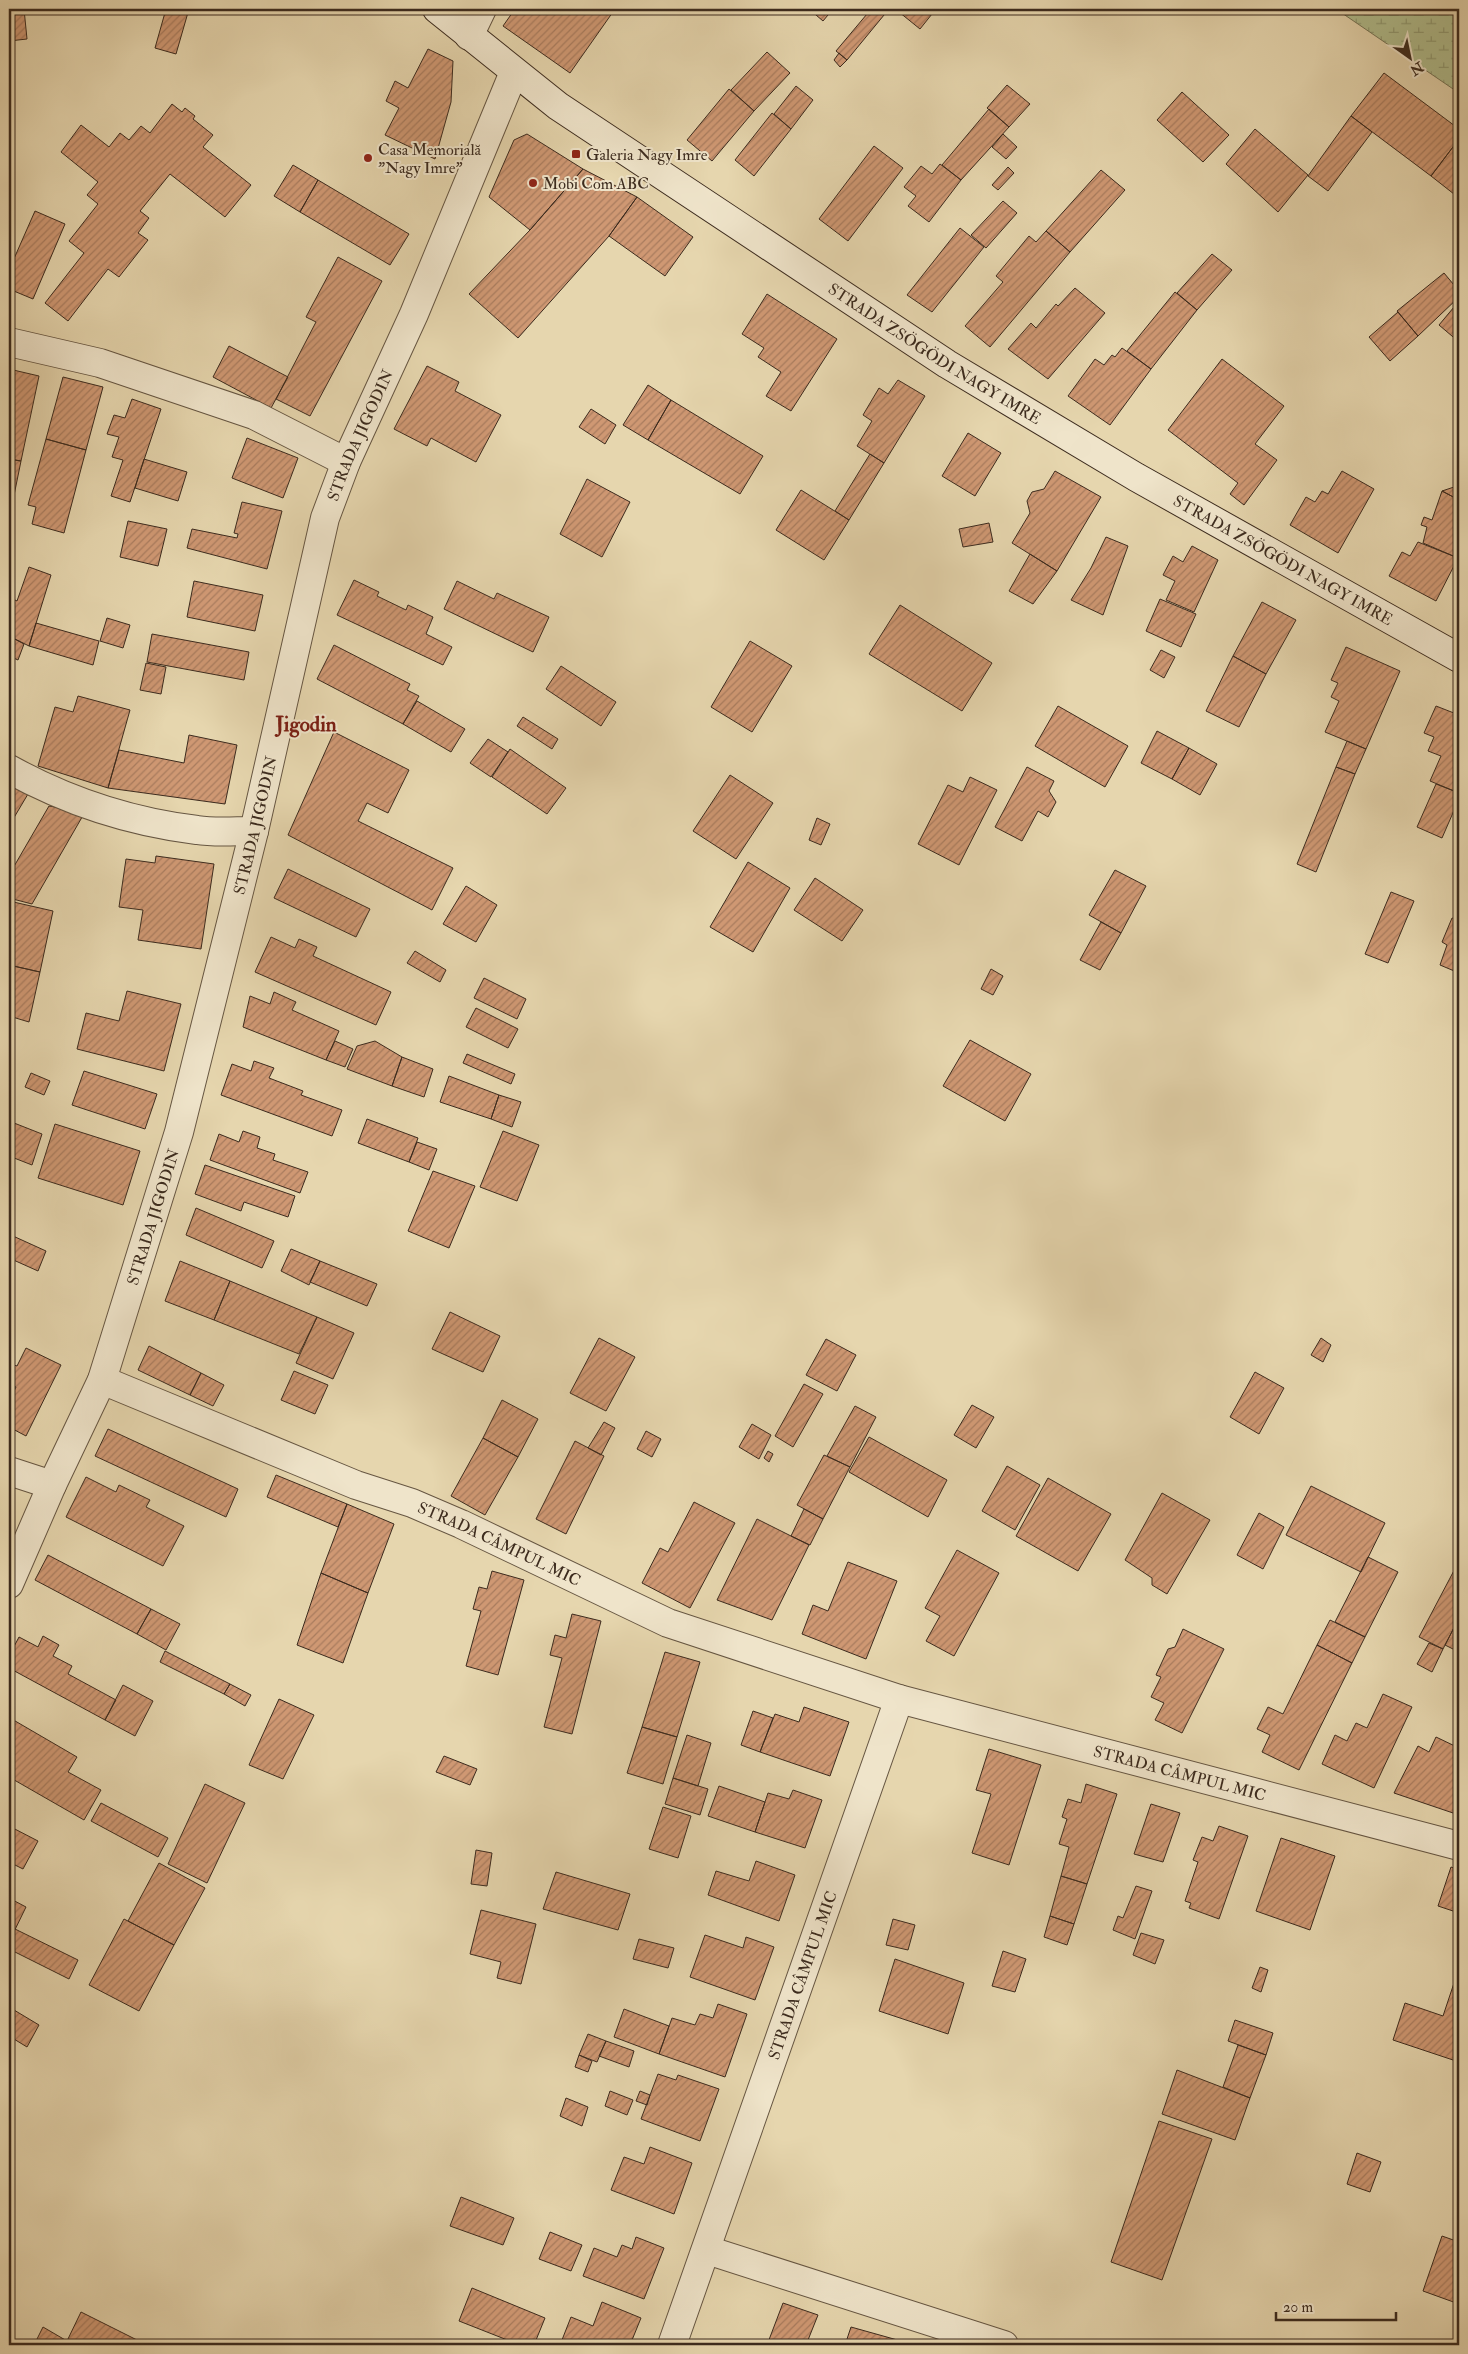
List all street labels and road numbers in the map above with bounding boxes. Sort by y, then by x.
street label: STRADA ZSÖGÖDI NAGY IMRE [824,279,1045,429]
street label: STRADA JIGODIN [323,366,398,504]
street label: STRADA ZSÖGÖDI NAGY IMRE [1170,491,1396,630]
street label: STRADA JIGODIN [230,754,282,897]
street label: STRADA JIGODIN [123,1146,184,1288]
street label: STRADA CÂMPUL MIC [415,1498,584,1591]
street label: STRADA CÂMPUL MIC [1091,1741,1268,1806]
street label: STRADA CÂMPUL MIC [764,1888,842,2063]

